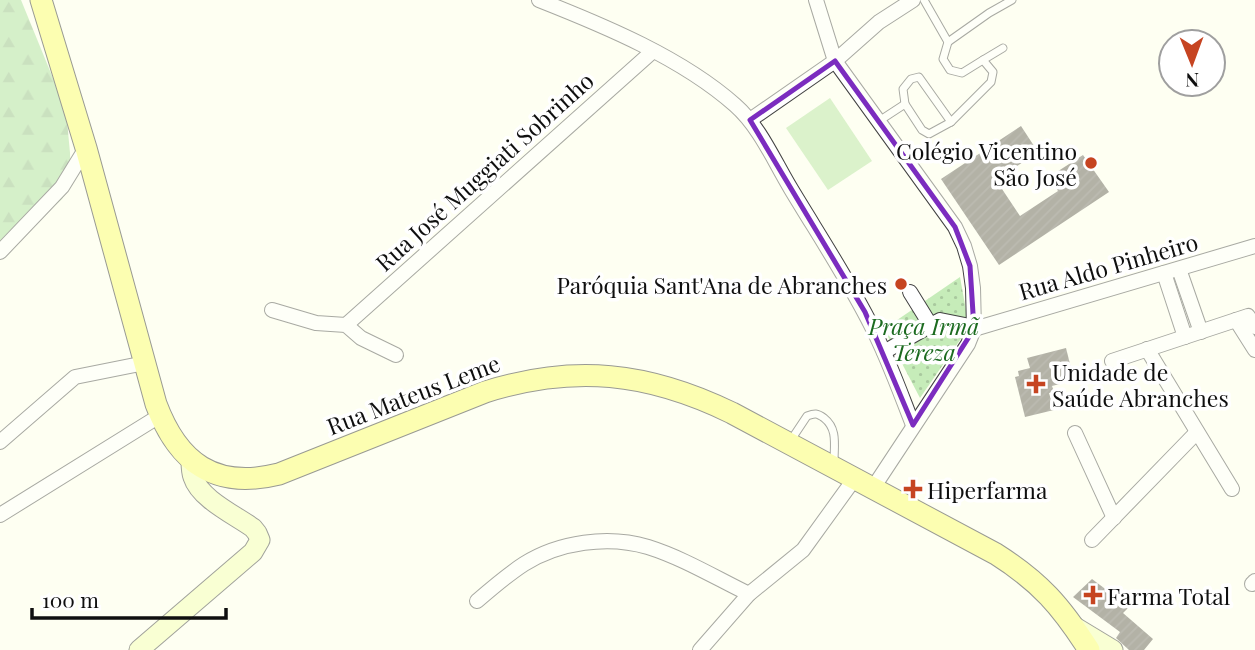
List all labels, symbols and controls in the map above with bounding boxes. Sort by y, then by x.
north arrow [1157,28,1227,98]
street label: Rua José Muggiati Sobrinho [368,65,600,277]
text: N [1185,68,1199,94]
place label: Colégio Vicentino São José [896,135,1077,192]
marker: Colégio Vicentino São José [1083,155,1099,171]
street label: Rua Aldo Pinheiro [1015,226,1201,306]
place label: Paróquia Sant'Ana de Abranches [556,269,887,300]
marker: Paróquia Sant'Ana de Abranches [893,276,909,292]
park label: Praça Irmã Tereza [868,310,980,367]
street label: Rua Mateus Leme [322,347,504,441]
place label: Unidade de Saúde Abranches [1052,356,1229,413]
marker: Unidade de Saúde Abranches [1026,374,1046,394]
place label: Hiperfarma [927,474,1048,505]
marker: Hiperfarma [905,481,921,497]
scale bar [32,576,226,620]
place label: Farma Total [1107,580,1231,611]
text: 100 m [42,585,99,613]
marker: Farma Total [1085,587,1101,603]

